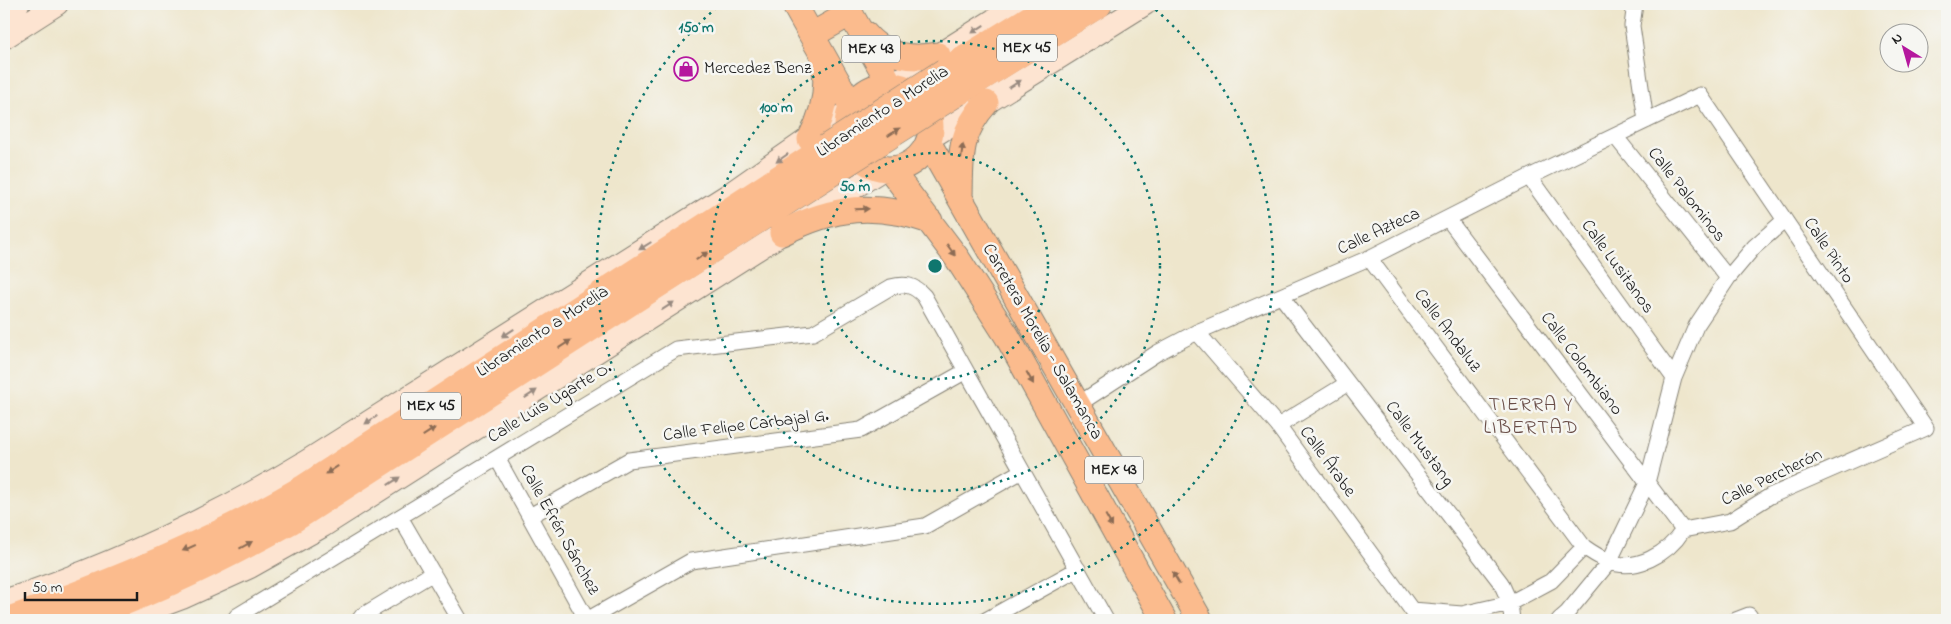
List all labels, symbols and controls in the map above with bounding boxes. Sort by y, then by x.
text: 150 m [678,17,714,39]
north arrow [1878,22,1928,72]
one-way arrow [972,25,985,34]
text: N [1887,28,1907,50]
road number: MEX 45 [997,34,1057,62]
road number: MEX 43 [842,36,900,62]
shop icon: Mercedez Benz [673,56,699,82]
place label: Mercedez Benz [704,56,812,82]
street label: Libramiento a Morelia [812,59,954,165]
one-way arrow [1009,80,1022,89]
text: 100 m [759,97,793,119]
one-way arrow [888,127,901,136]
street label: Calle Palominos [1641,142,1731,248]
one-way arrow [958,143,966,159]
one-way arrow [775,153,789,163]
text: 50 m [840,176,871,198]
street label: Calle Azteca [1333,201,1425,263]
one-way arrow [854,205,870,213]
street label: Calle Pinto [1796,213,1860,289]
street label: Calle Lusitanos [1574,215,1660,319]
street label: Carretera Morelia - Salamanca [975,239,1109,445]
one-way arrow [639,242,652,251]
one-way arrow [946,243,956,256]
one-way arrow [695,251,709,260]
centre of rings [926,257,944,275]
street label: Libramiento a Morelia [472,279,614,385]
street label: Calle Andaluz [1407,284,1487,379]
one-way arrow [661,302,674,311]
street label: Calle Colombiano [1533,307,1629,421]
one-way arrow [501,328,515,338]
one-way arrow [559,339,572,348]
street label: Calle Luis Ugarte O. [483,355,618,451]
one-way arrow [1026,371,1034,386]
one-way arrow [524,389,537,399]
district label: TIERRA Y LIBERTAD [1483,391,1579,443]
road number: MEX 45 [401,392,461,420]
street label: Calle Mustang [1377,396,1460,493]
street label: Calle Felipe Carbajal G. [662,403,831,449]
one-way arrow [364,416,378,425]
street label: Calle Árabe [1292,421,1362,504]
one-way arrow [422,427,435,436]
street label: Calle Percherón [1717,442,1827,514]
road number: MEX 43 [1085,456,1143,484]
street label: Calle Efrén Sánchez [512,460,606,600]
one-way arrow [325,466,338,475]
one-way arrow [387,477,400,486]
one-way arrow [1104,514,1113,527]
one-way arrow [240,541,253,550]
one-way arrow [182,545,196,553]
scale bar [25,569,138,601]
one-way arrow [1171,571,1180,584]
text: 50 m [32,577,63,599]

